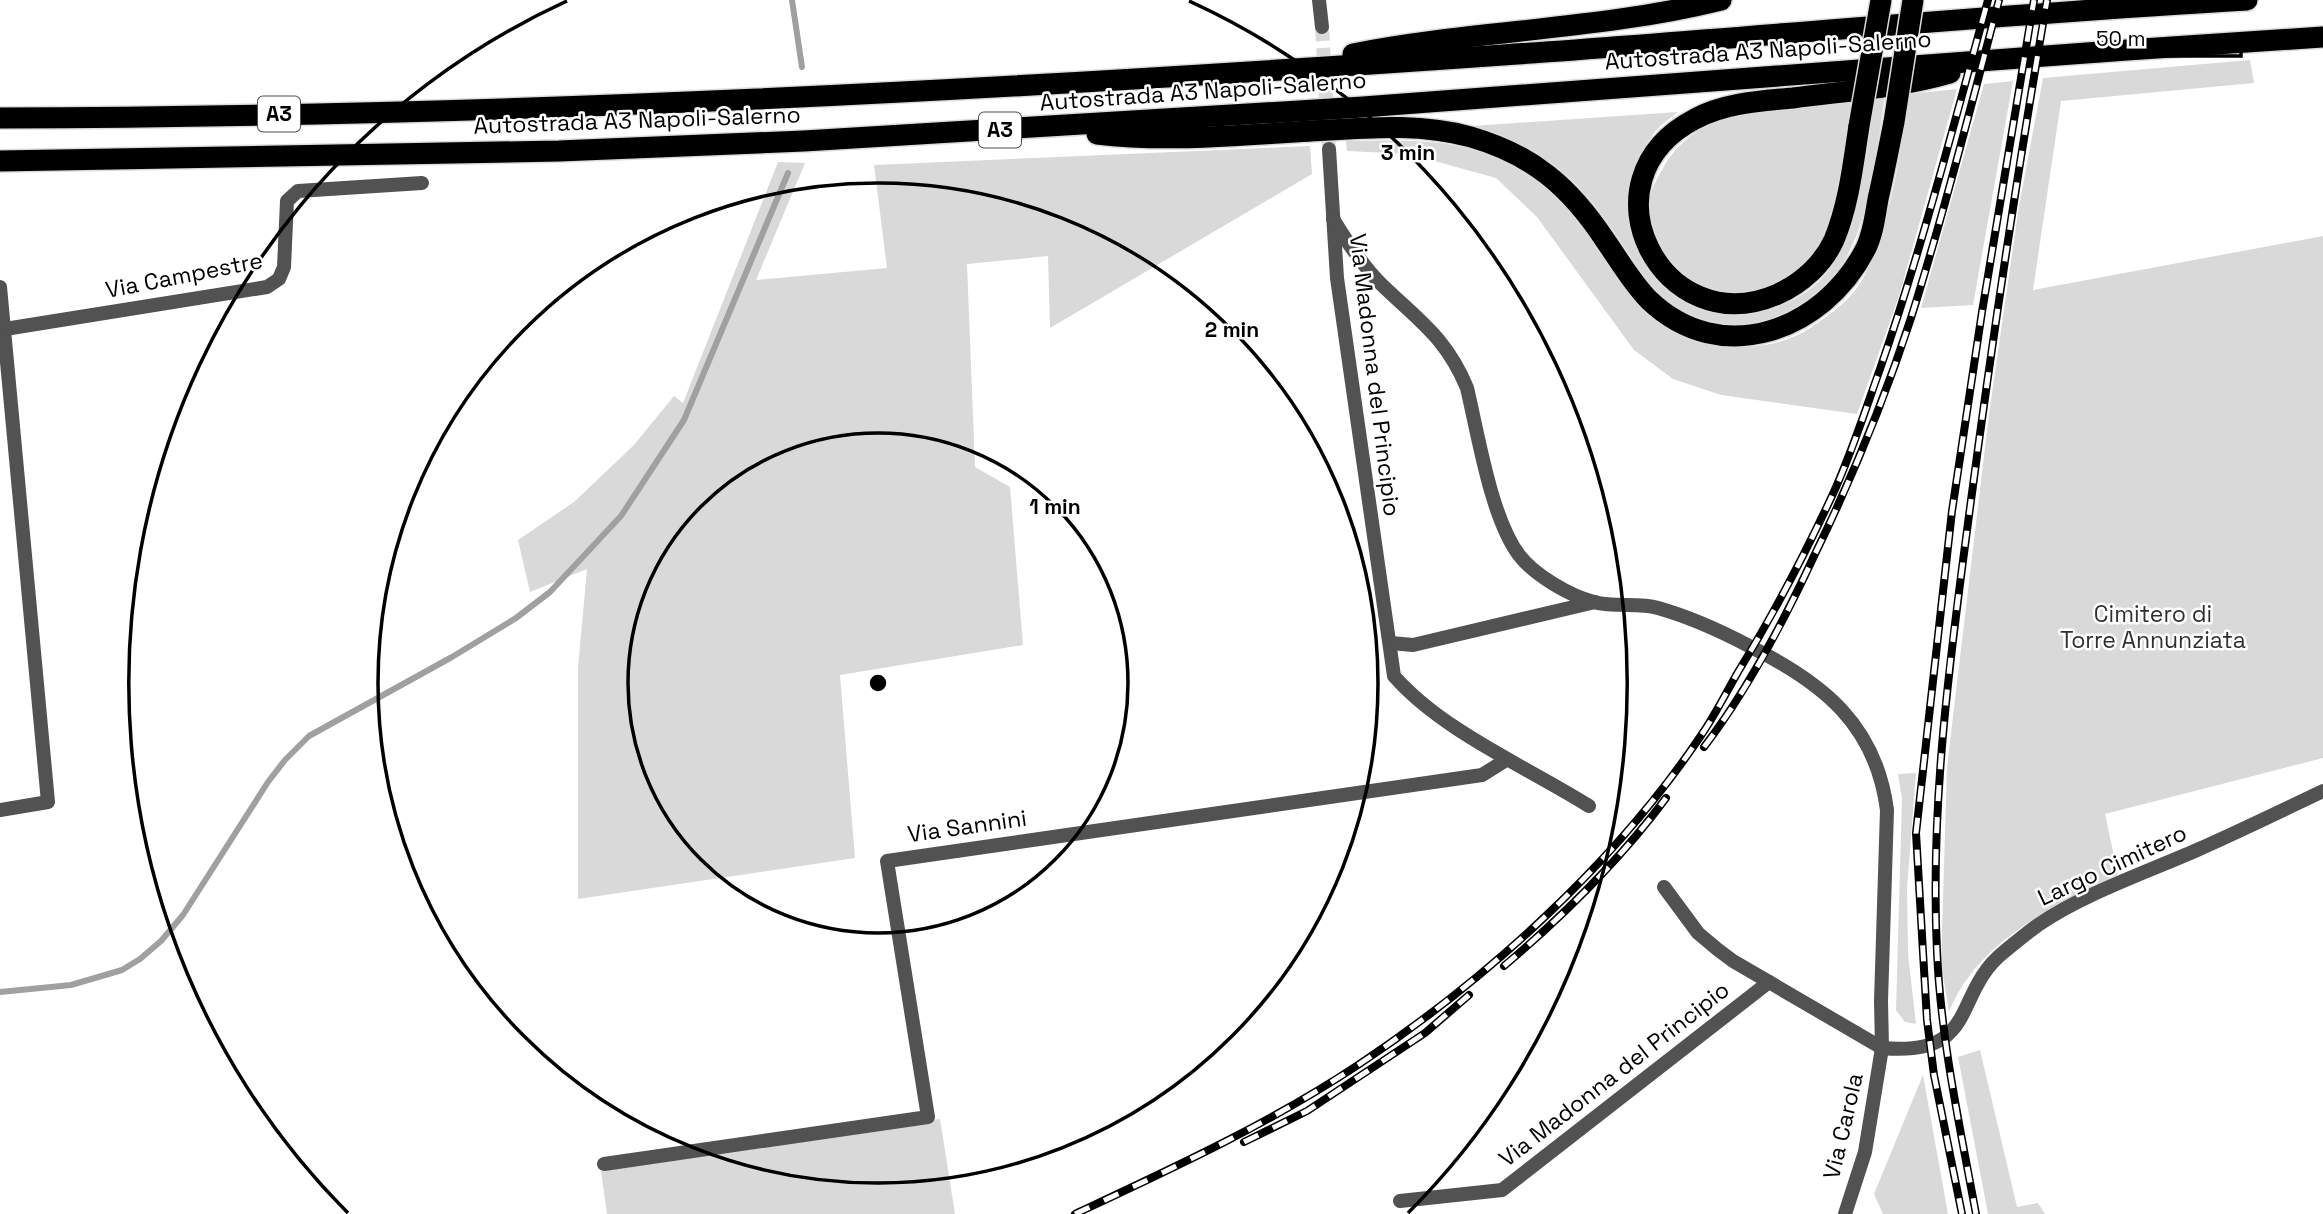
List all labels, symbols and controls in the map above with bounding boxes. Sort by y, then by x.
scale bar [2085,14,2241,58]
street label: Autostrada A3 Napoli-Salerno [1604,24,1932,76]
text: 50 m [2096,25,2146,52]
street label: Autostrada A3 Napoli-Salerno [1039,65,1367,117]
road number: A3 [258,96,300,132]
street label: Autostrada A3 Napoli-Salerno [473,99,801,141]
road number: A3 [979,113,1021,148]
text: 3 min [1381,139,1435,166]
street label: Via Madonna del Principio [1343,232,1407,518]
street label: Via Campestre [103,245,265,305]
text: 2 min [1205,316,1259,343]
text: 1 min [1029,493,1081,520]
park label: Cimitero di Torre Annunziata [2060,599,2246,655]
centre of rings [866,671,890,695]
street label: Via Sannini [906,803,1028,849]
street label: Largo Cimitero [2033,817,2191,913]
street label: Via Madonna del Principio [1493,975,1735,1173]
street label: Via Carola [1816,1070,1870,1182]

